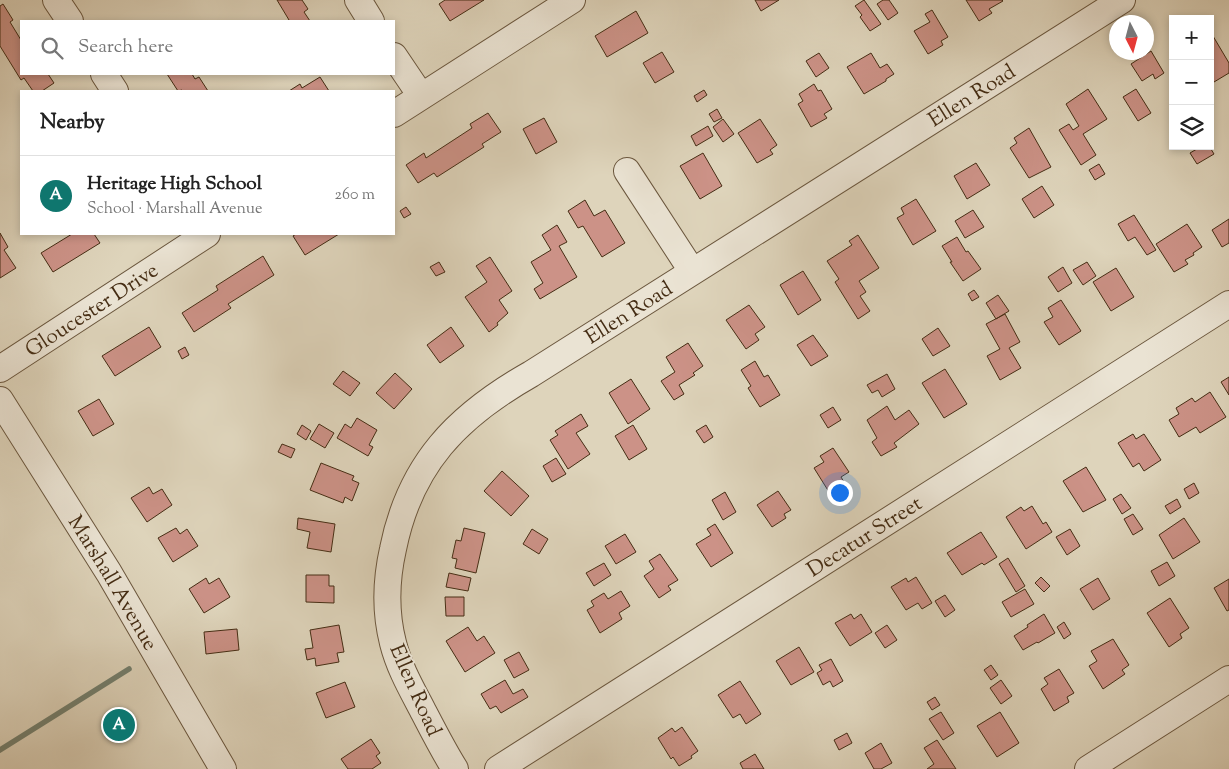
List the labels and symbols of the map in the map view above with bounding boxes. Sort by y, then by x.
north arrow [1109,15,1154,60]
street label: Ellen Road [923,58,1022,136]
street label: Gloucester Drive [20,257,165,366]
street label: Ellen Road [580,275,679,353]
your location [827,480,853,506]
street label: Decatur Street [802,490,929,586]
street label: Marshall Avenue [59,510,164,657]
street label: Ellen Road [381,640,448,742]
pin: A [103,706,135,744]

